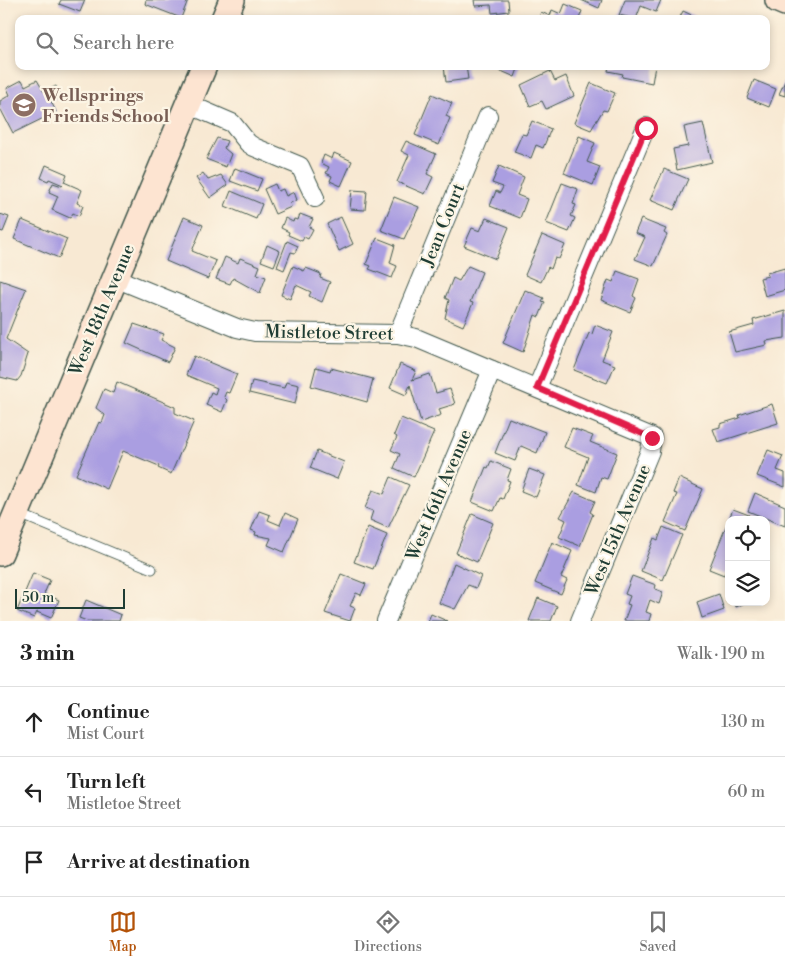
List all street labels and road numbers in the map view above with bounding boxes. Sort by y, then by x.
street label: Jean Court [416,179,470,271]
street label: West 18th Avenue [63,241,140,380]
street label: Mistletoe Street [264,320,394,346]
street label: West 16th Avenue [401,426,477,565]
street label: West 15th Avenue [580,461,656,600]

